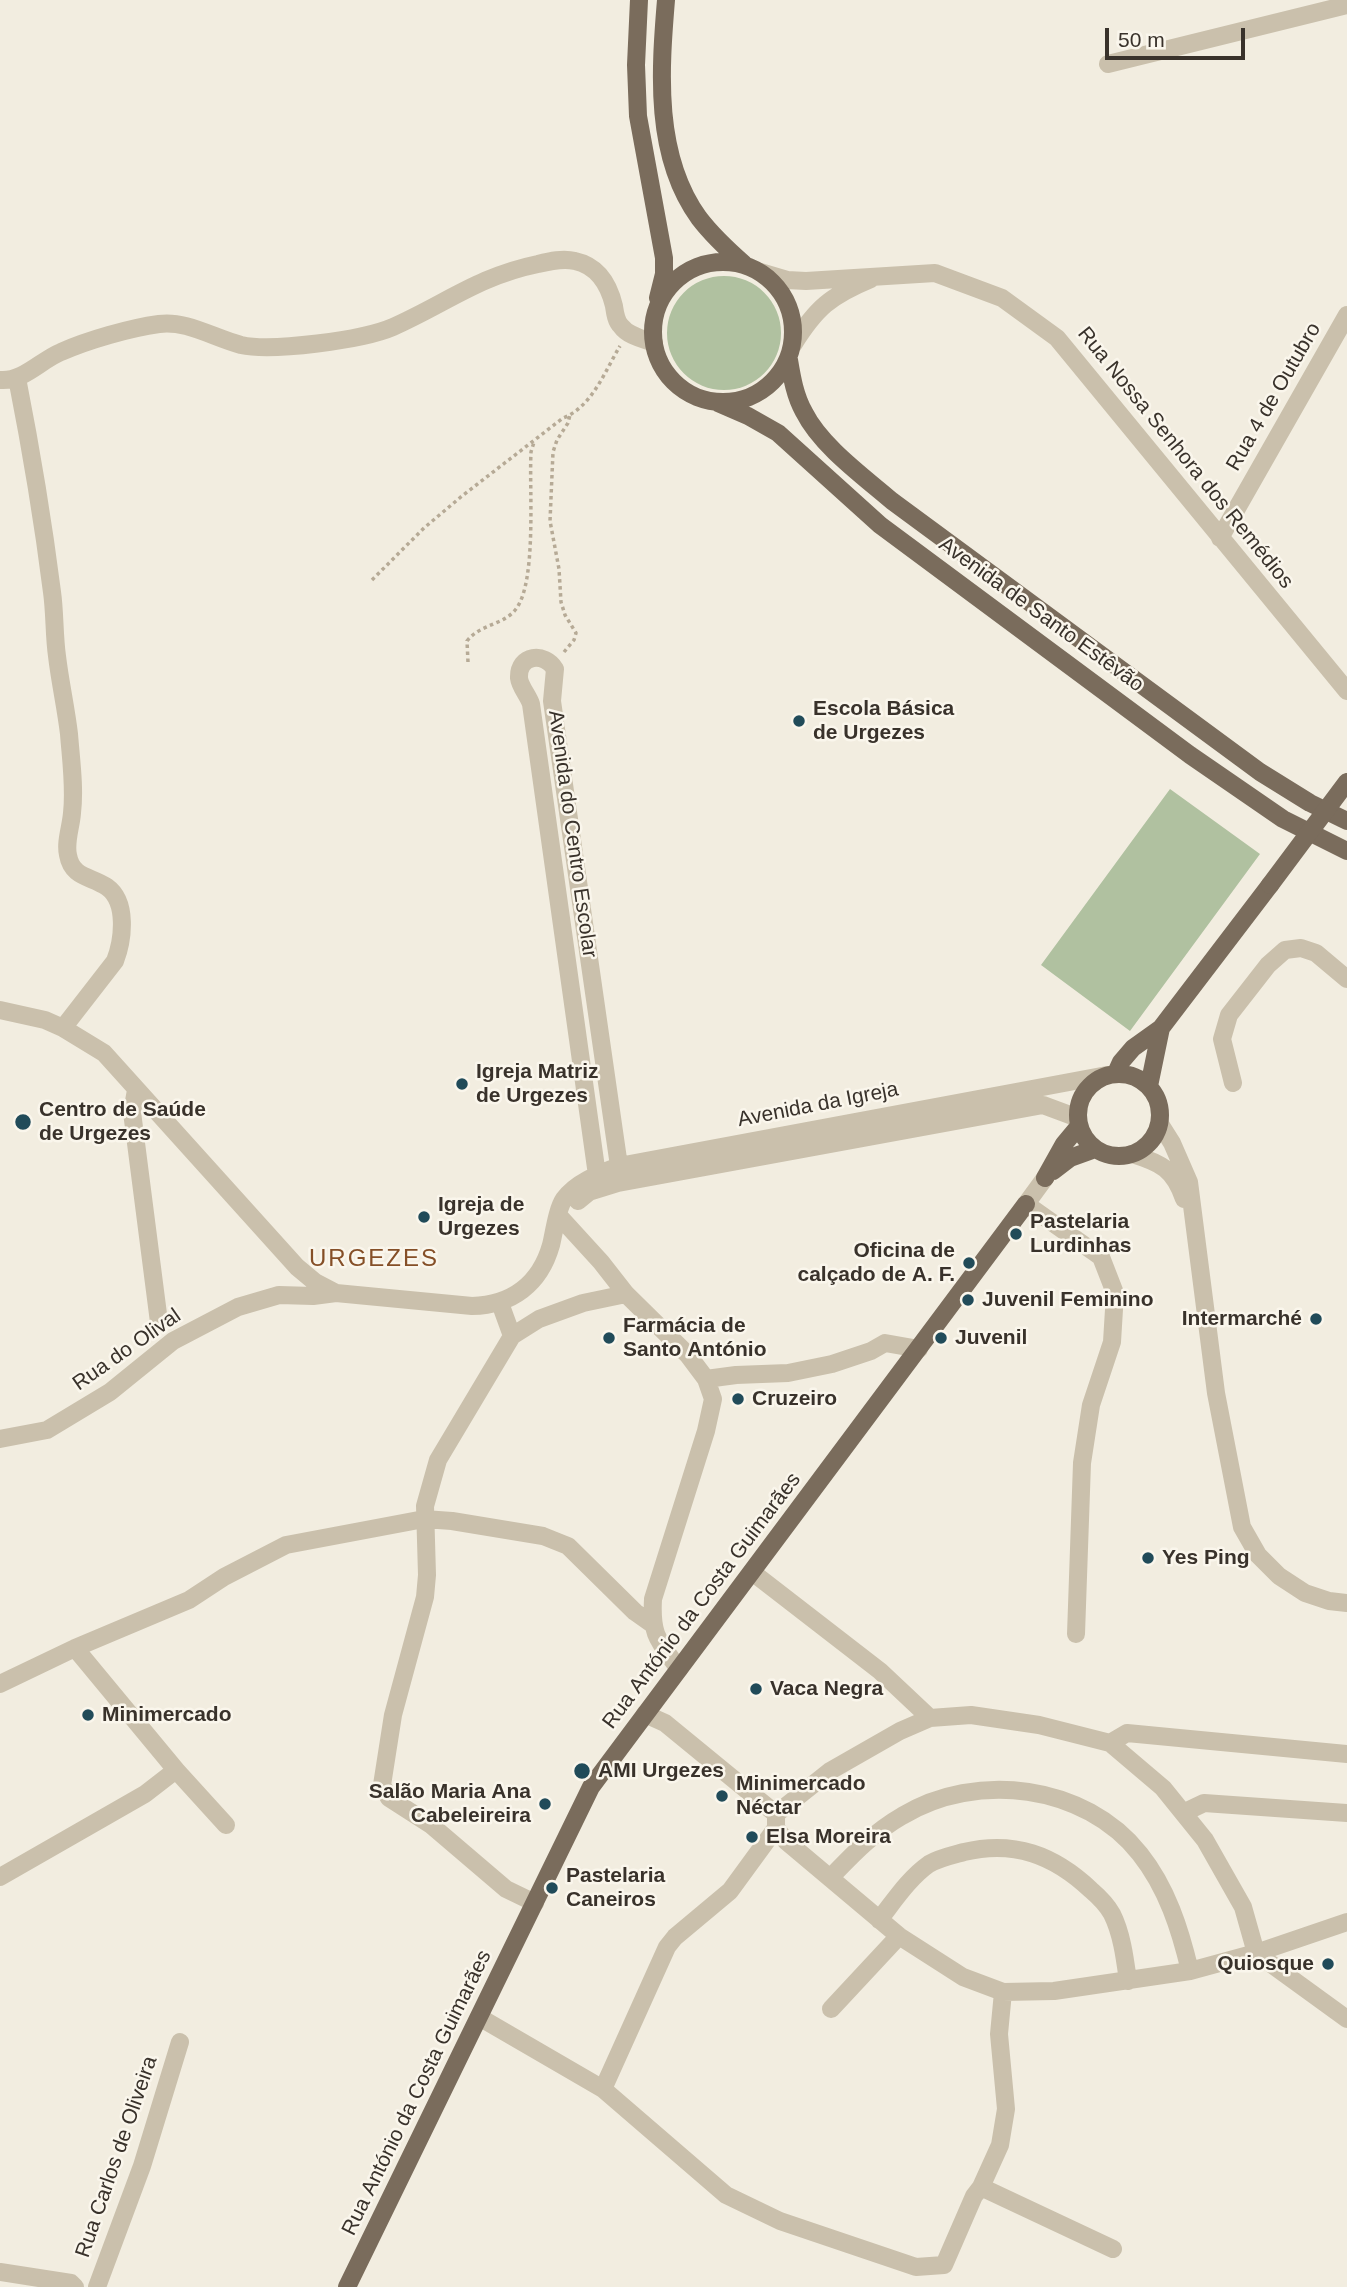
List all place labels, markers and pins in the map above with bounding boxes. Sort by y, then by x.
place label: Escola Básica de Urgezes [813,696,954,746]
marker: Escola Básica de Urgezes [791,713,807,729]
place label: Igreja Matriz de Urgezes [476,1059,599,1109]
marker: Igreja Matriz de Urgezes [454,1076,470,1092]
place label: Centro de Saúde de Urgezes [39,1097,206,1147]
marker: Centro de Saúde de Urgezes [13,1112,33,1132]
place label: Igreja de Urgezes [438,1192,524,1242]
marker: Igreja de Urgezes [416,1209,432,1225]
place label: Pastelaria Lurdinhas [1030,1209,1132,1259]
marker: Pastelaria Lurdinhas [1008,1226,1024,1242]
place label: Oficina de calçado de A. F. [797,1238,955,1288]
marker: Oficina de calçado de A. F. [961,1255,977,1271]
place label: Juvenil Feminino [982,1287,1154,1313]
marker: Juvenil Feminino [960,1292,976,1308]
place label: Intermarché [1182,1306,1302,1332]
marker: Intermarché [1308,1311,1324,1327]
place label: Farmácia de Santo António [623,1313,766,1363]
place label: Juvenil [955,1325,1027,1351]
marker: Farmácia de Santo António [601,1330,617,1346]
marker: Juvenil [933,1330,949,1346]
place label: Cruzeiro [752,1386,837,1412]
marker: Cruzeiro [730,1391,746,1407]
place label: Yes Ping [1162,1545,1250,1571]
marker: Yes Ping [1140,1550,1156,1566]
place label: Vaca Negra [770,1676,883,1702]
marker: Vaca Negra [748,1681,764,1697]
place label: Minimercado [102,1702,232,1728]
marker: Minimercado [80,1707,96,1723]
place label: AMI Urgezes [598,1758,724,1784]
marker: AMI Urgezes [572,1761,592,1781]
place label: Minimercado Néctar [736,1771,866,1821]
place label: Salão Maria Ana Cabeleireira [369,1779,531,1829]
marker: Minimercado Néctar [714,1788,730,1804]
marker: Salão Maria Ana Cabeleireira [537,1796,553,1812]
place label: Elsa Moreira [766,1824,891,1850]
marker: Elsa Moreira [744,1829,760,1845]
place label: Pastelaria Caneiros [566,1863,665,1913]
marker: Pastelaria Caneiros [544,1880,560,1896]
place label: Quiosque [1217,1951,1314,1977]
marker: Quiosque [1320,1956,1336,1972]

